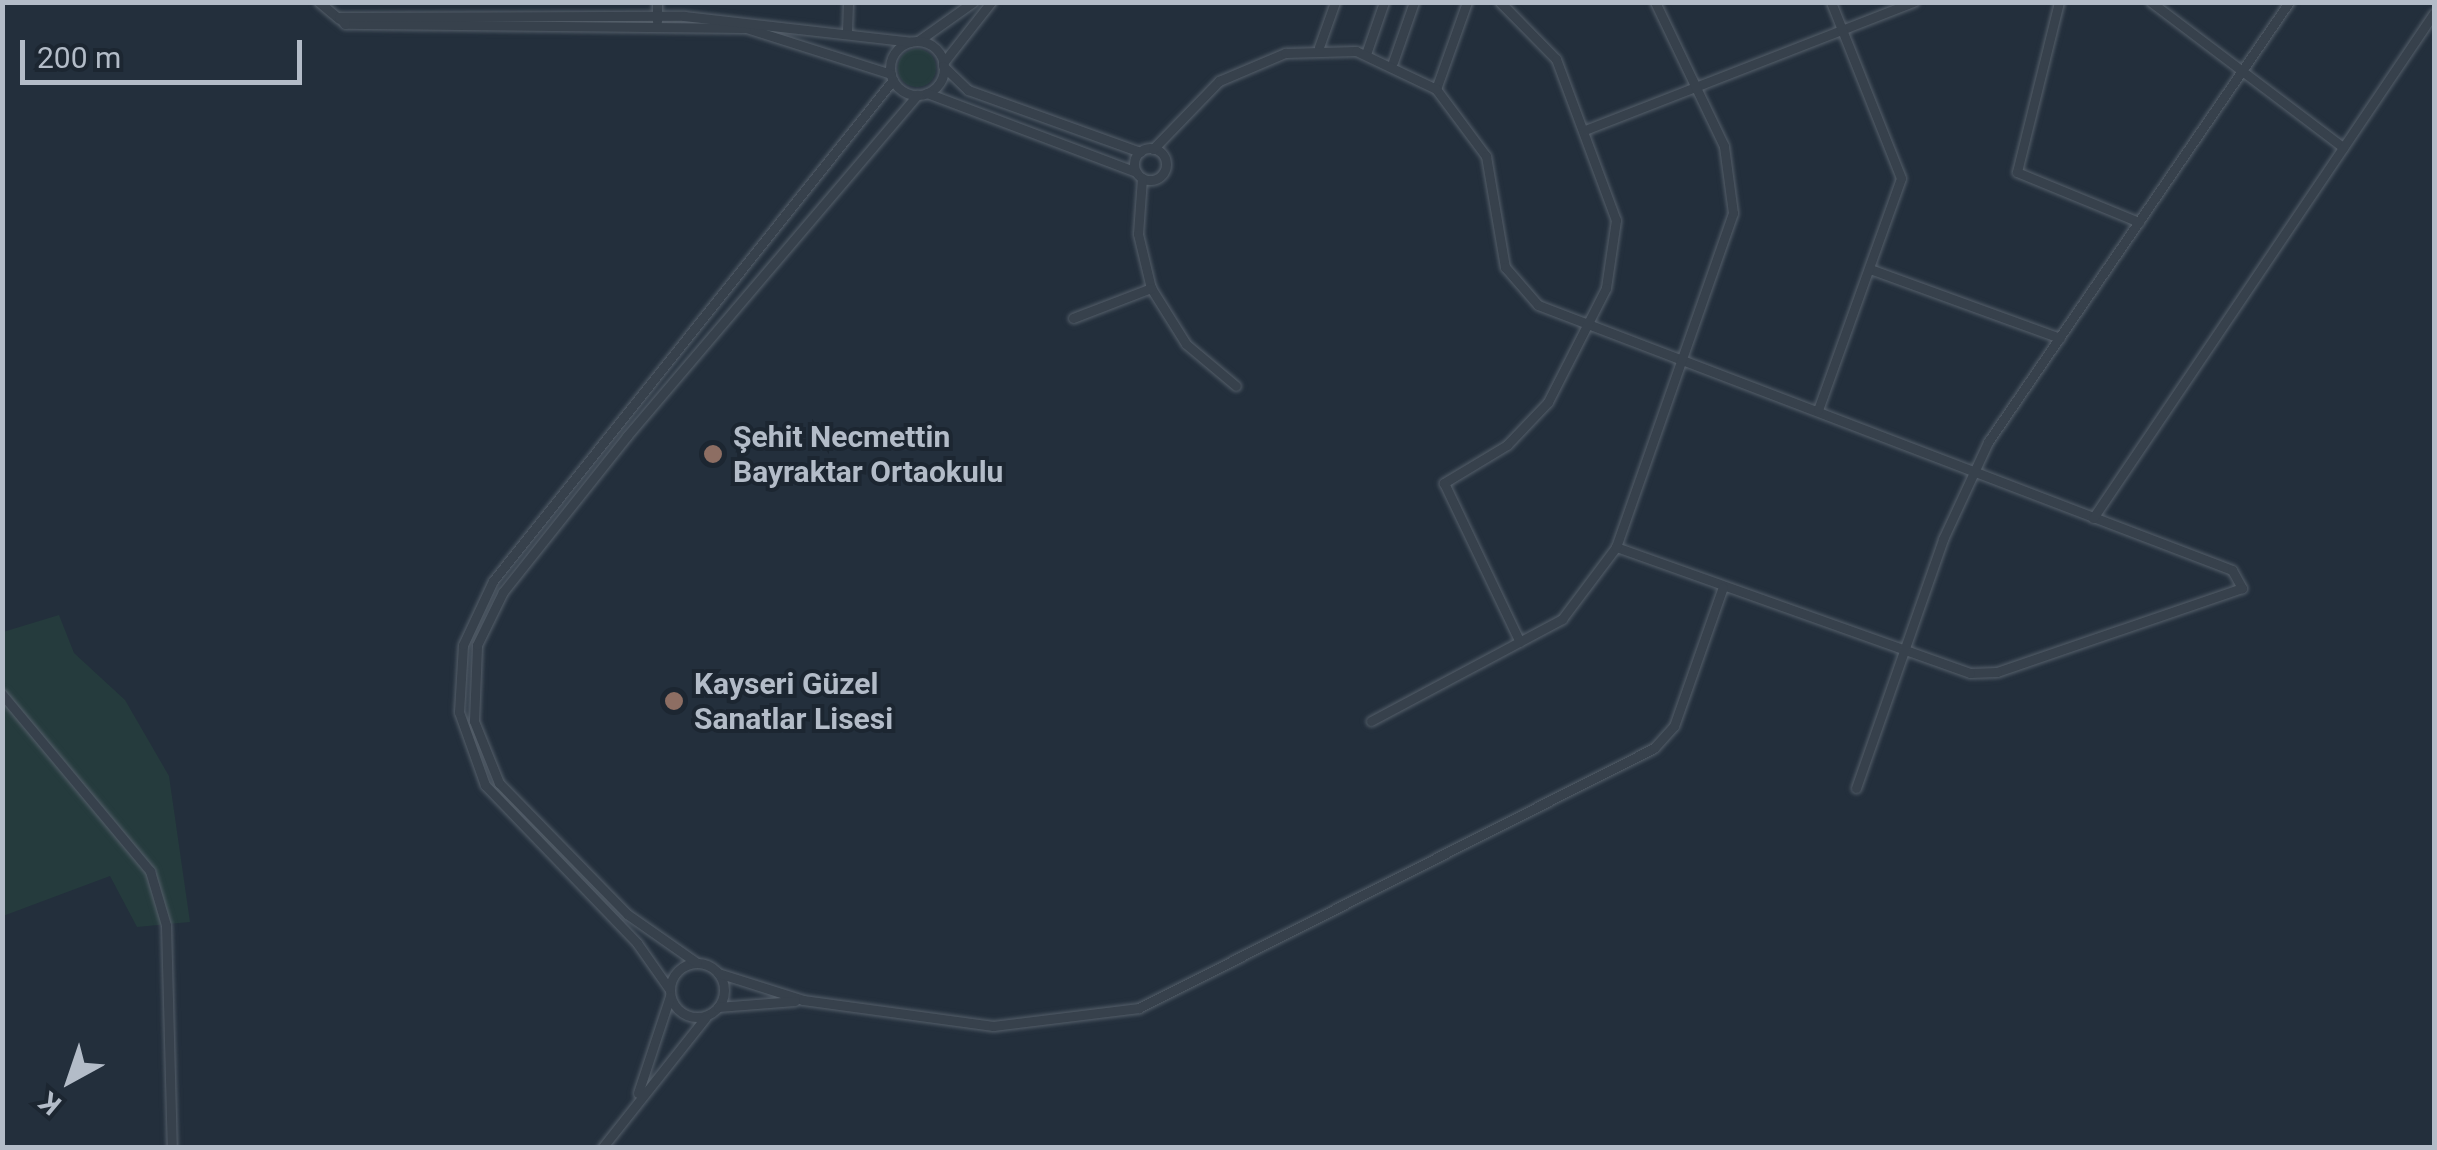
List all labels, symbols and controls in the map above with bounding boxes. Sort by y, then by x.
scale bar [25,20,308,82]
text: 200 m [37,40,121,75]
place label: Şehit Necmettin Bayraktar Ortaokulu [733,419,1003,490]
marker: Şehit Necmettin Bayraktar Ortaokulu [702,443,724,465]
place label: Kayseri Güzel Sanatlar Lisesi [694,666,893,736]
marker: Kayseri Güzel Sanatlar Lisesi [663,690,685,712]
north arrow [20,1030,120,1130]
text: K [33,1085,68,1122]

